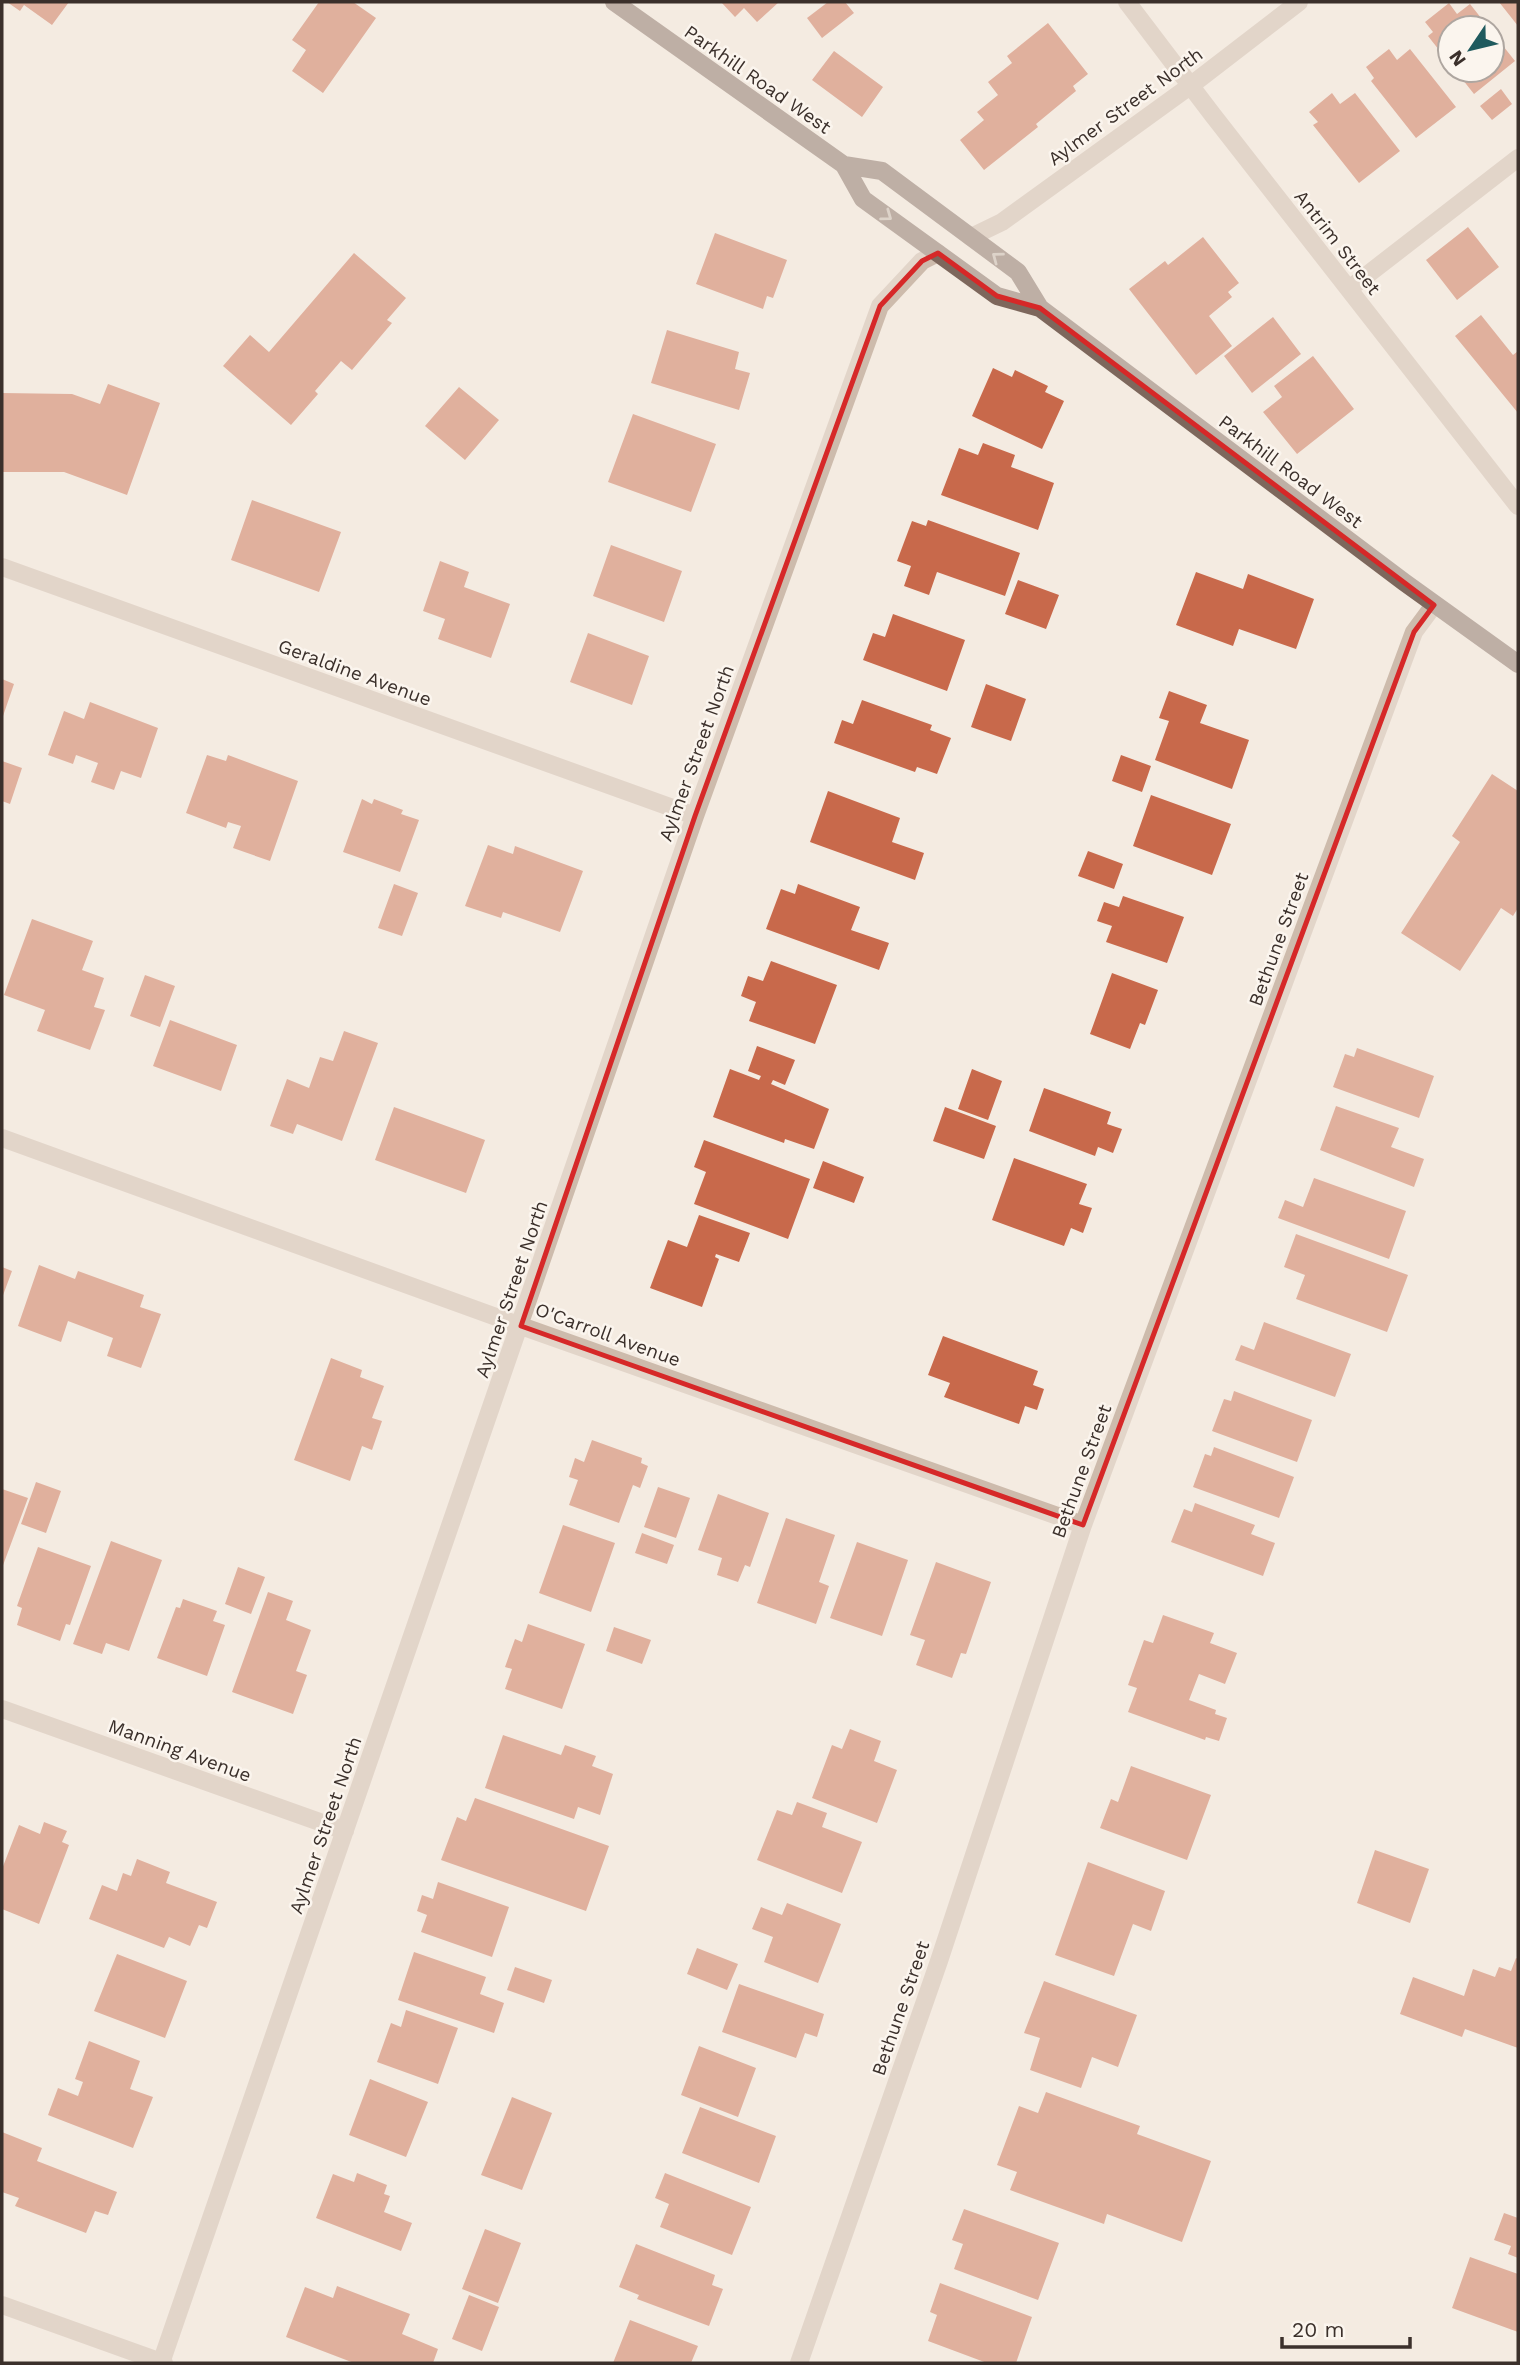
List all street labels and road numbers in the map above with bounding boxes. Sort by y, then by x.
street label: Parkhill Road West [680,20,836,139]
street label: Aylmer Street North [1043,42,1207,170]
street label: Antrim Street [1290,185,1386,299]
street label: Parkhill Road West [1214,410,1367,533]
street label: Geraldine Avenue [275,634,435,711]
street label: Aylmer Street North [654,662,739,844]
street label: Bethune Street [1244,869,1313,1009]
street label: Aylmer Street North [470,1198,553,1381]
street label: O'Carroll Avenue [532,1298,684,1371]
street label: Bethune Street [1047,1401,1116,1541]
street label: Manning Avenue [105,1714,254,1787]
street label: Aylmer Street North [284,1734,367,1917]
street label: Bethune Street [867,1938,934,2079]

